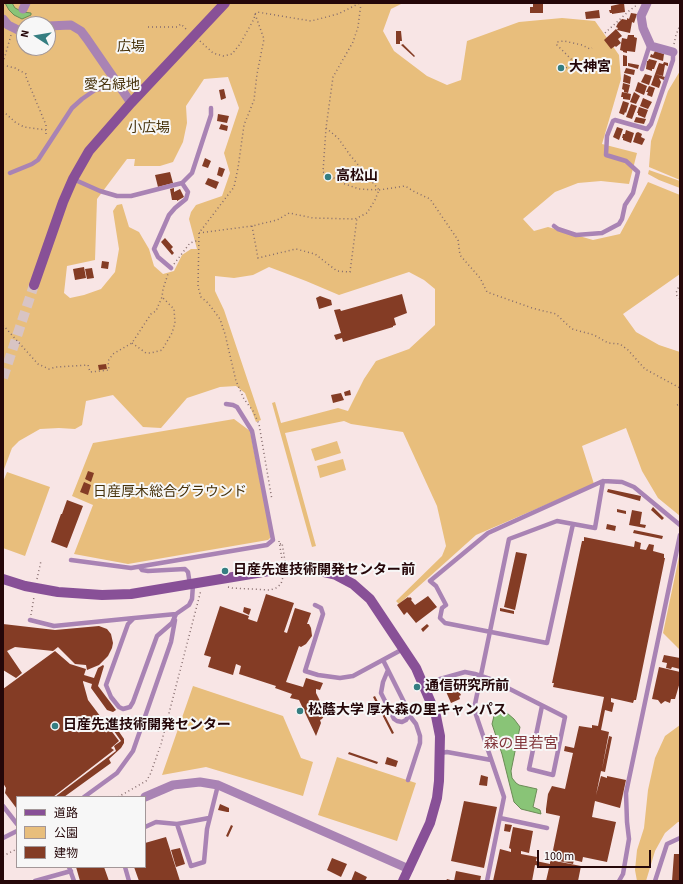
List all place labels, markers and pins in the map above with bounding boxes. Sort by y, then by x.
place label: 大神宮 [569,60,611,76]
marker: 大神宮 [556,63,566,73]
place label: 高松山 [336,169,378,185]
marker: 高松山 [323,172,333,182]
place label: 日産先進技術開発センター前 [233,563,415,579]
marker: 日産先進技術開発センター前 [220,566,230,576]
place label: 通信研究所前 [425,679,509,695]
marker: 通信研究所前 [412,682,422,692]
place label: 松蔭大学 厚木森の里キャンパス [308,703,507,719]
marker: 松蔭大学 厚木森の里キャンパス [295,706,305,716]
place label: 日産先進技術開発センター [63,718,231,734]
marker: 日産先進技術開発センター [50,721,60,731]

